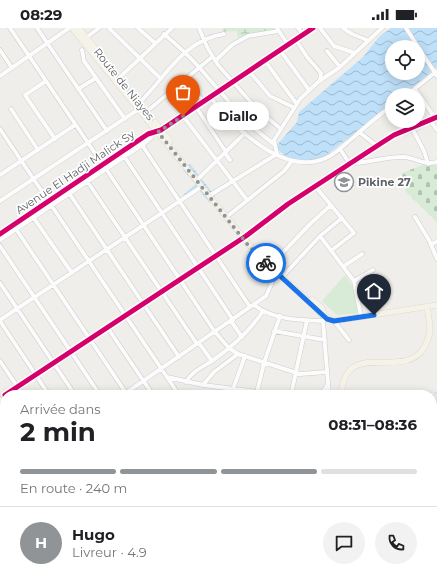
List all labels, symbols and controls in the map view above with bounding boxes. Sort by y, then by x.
text: 08:29 [20,5,62,24]
map controls [385,40,425,128]
button: locate [385,40,425,80]
street label: Route de Niayes [91,45,158,123]
pin [166,75,200,116]
icon: bag [172,81,194,103]
button: layers [385,88,425,128]
callout: Diallo [207,102,269,130]
text: Diallo [218,108,258,124]
street label: Avenue El Hadji Malick Sy [13,127,137,217]
school or university icon: Pikine 27 [333,171,355,193]
place label: Pikine 27 [358,175,411,189]
courier [246,243,286,283]
icon: bike [255,252,277,274]
pin [357,274,391,315]
icon: home [363,280,385,302]
text: Arrivée dans [20,401,101,417]
text: 08:31–08:36 [328,415,417,434]
text: 2 min [20,416,96,448]
text: En route · 240 m [20,480,127,496]
button: chat [323,522,365,564]
button: phone [375,522,417,564]
text: Hugo [72,525,115,544]
text: H [35,533,47,552]
text: Livreur · 4.9 [72,544,147,560]

